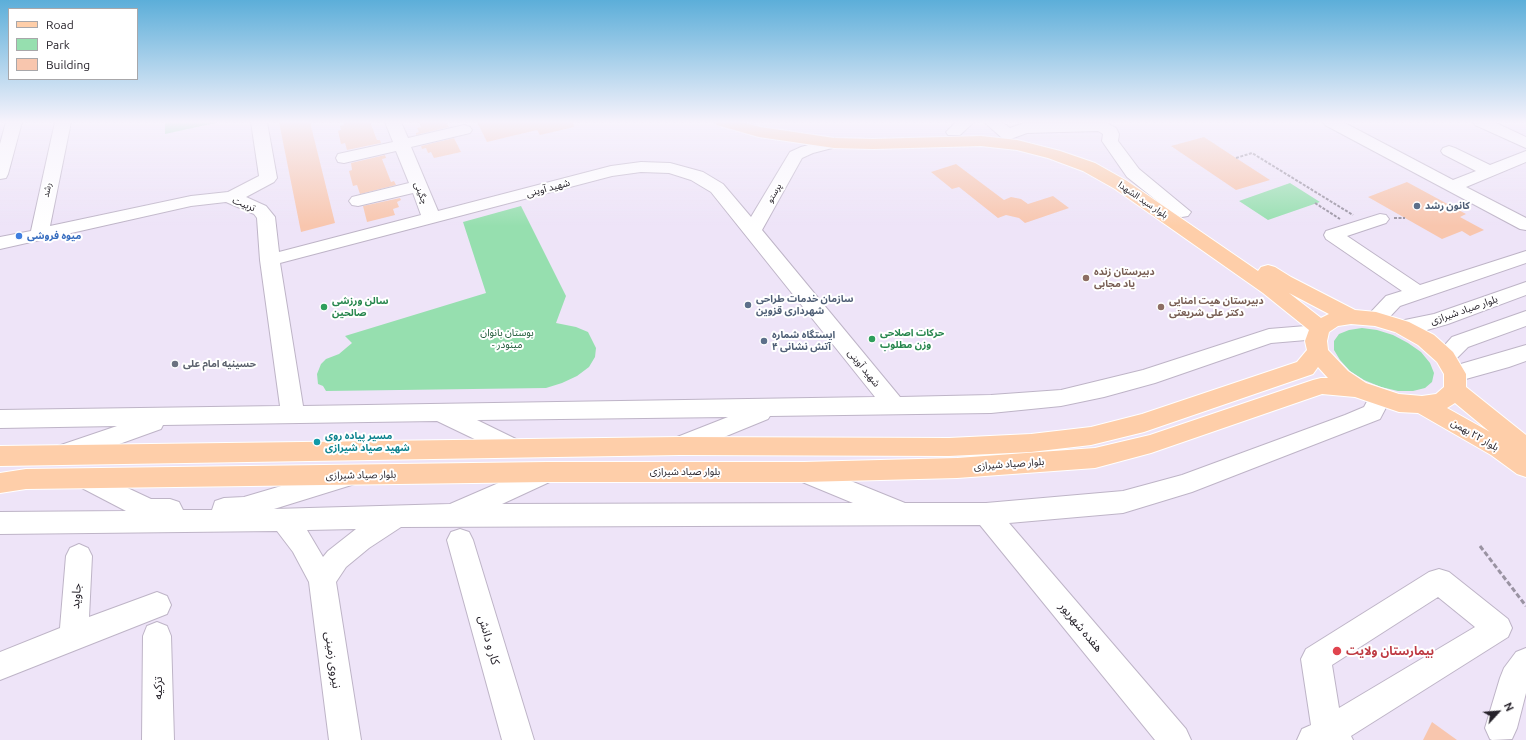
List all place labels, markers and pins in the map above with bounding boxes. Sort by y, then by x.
place label: کانون رشد [1425,200,1470,212]
marker: کانون رشد [1412,201,1422,211]
place label: میوه فروشی [27,230,81,242]
marker: میوه فروشی [14,231,24,241]
place label: دبیرستان زنده یاد مجابی [1094,266,1155,290]
marker: دبیرستان زنده یاد مجابی [1081,273,1091,283]
place label: سازمان خدمات طراحی شهرداری قزوین [756,293,853,316]
place label: سالن ورزشی صالحین [332,295,388,318]
place label: دبیرستان هیت امنایی دکتر علی شریعتی [1169,295,1264,318]
marker: سازمان خدمات طراحی شهرداری قزوین [743,300,753,310]
marker: سالن ورزشی صالحین [319,302,329,312]
marker: دبیرستان هیت امنایی دکتر علی شریعتی [1156,302,1166,312]
place label: حرکات اصلاحی وزن مطلوب [880,327,944,350]
place label: ایستگاه شماره ۴ آتش نشانی [772,329,835,352]
marker: حرکات اصلاحی وزن مطلوب [867,334,877,344]
marker: ایستگاه شماره ۴ آتش نشانی [759,336,769,346]
place label: حسینیه امام علی [183,358,256,370]
marker: حسینیه امام علی [170,359,180,369]
place label: مسیر پیاده روی شهید صیاد شیرازی [325,430,410,454]
marker: مسیر پیاده روی شهید صیاد شیرازی [312,437,322,447]
place label: بیمارستان ولایت [1346,644,1434,658]
marker: بیمارستان ولایت [1331,645,1343,657]

